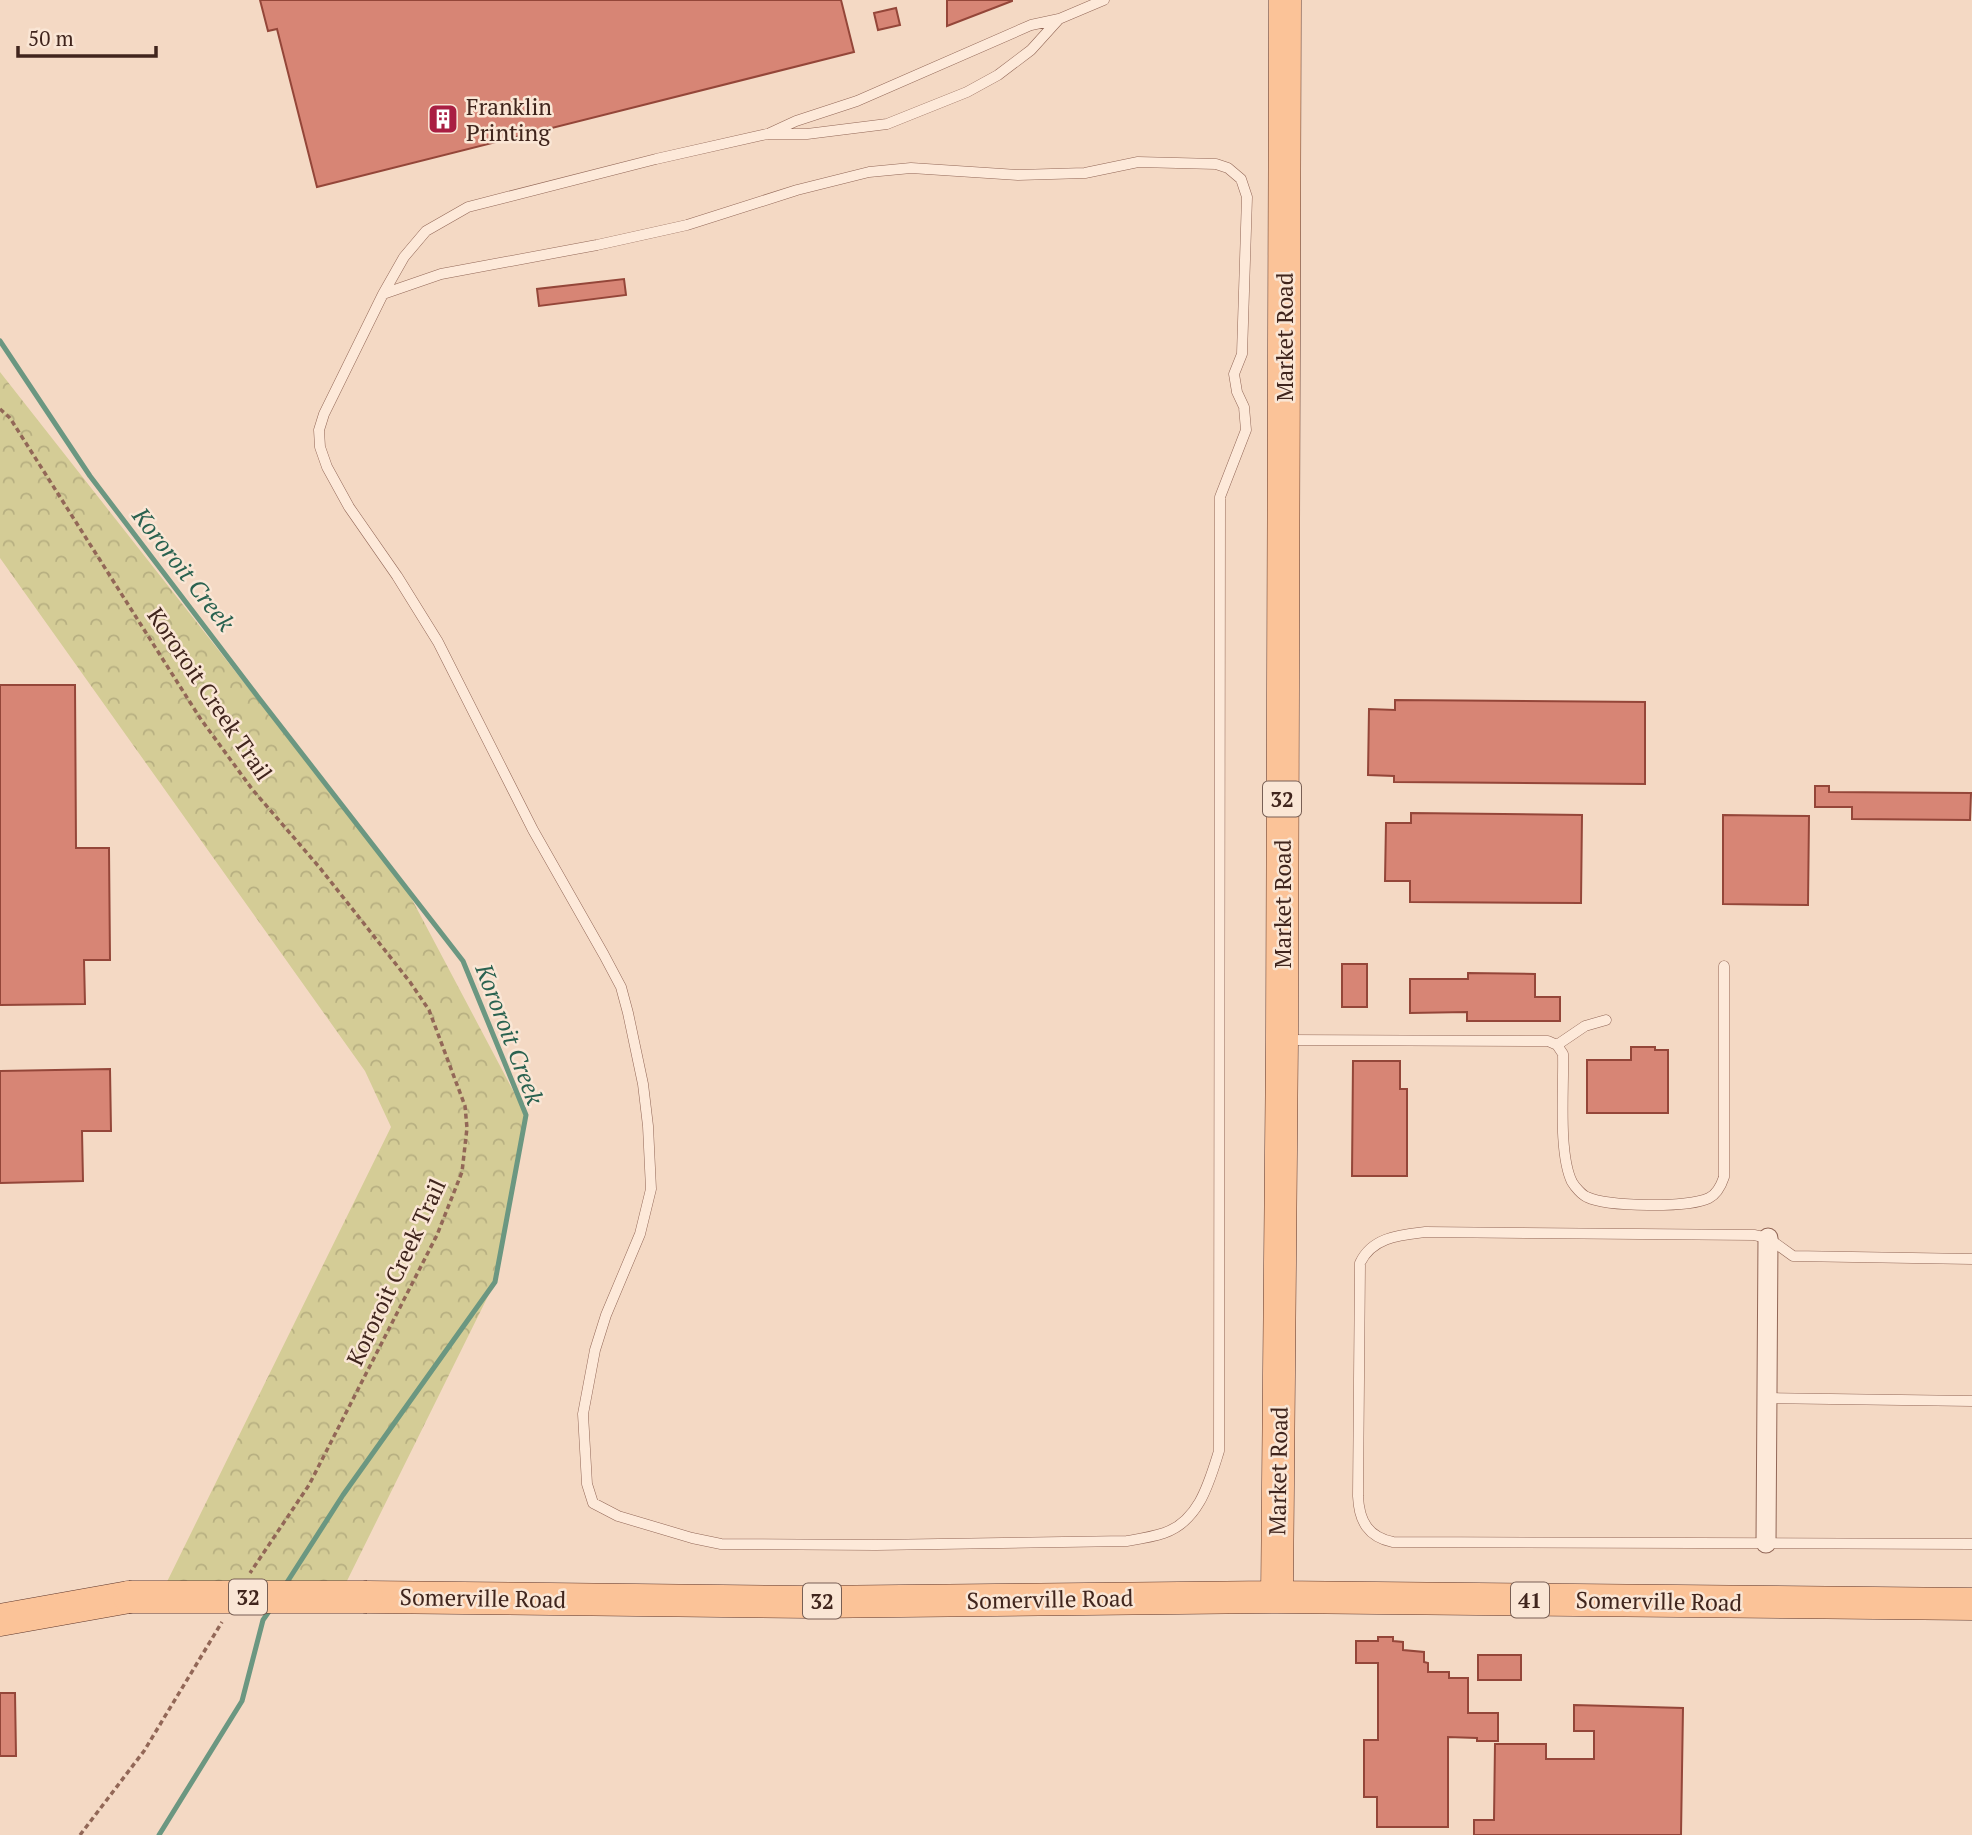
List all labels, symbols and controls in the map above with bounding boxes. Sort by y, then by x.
scale bar [18,14,156,58]
text: 50 m [28,24,74,52]
place label: Franklin Printing [466,91,552,148]
building icon: Franklin Printing [426,102,460,136]
street label: Market Road [1269,272,1300,401]
water label: Kororoit Creek [125,500,243,638]
street label: Kororoit Creek Trail [140,601,280,787]
road number: 32 [1263,782,1301,816]
street label: Market Road [1267,839,1298,968]
water label: Kororoit Creek [468,958,552,1109]
street label: Kororoit Creek Trail [339,1174,453,1370]
street label: Market Road [1261,1406,1295,1536]
road number: 32 [229,1580,267,1614]
street label: Somerville Road [399,1581,567,1615]
street label: Somerville Road [966,1582,1134,1616]
road number: 41 [1511,1582,1549,1618]
road number: 32 [803,1584,841,1618]
street label: Somerville Road [1575,1584,1743,1618]

